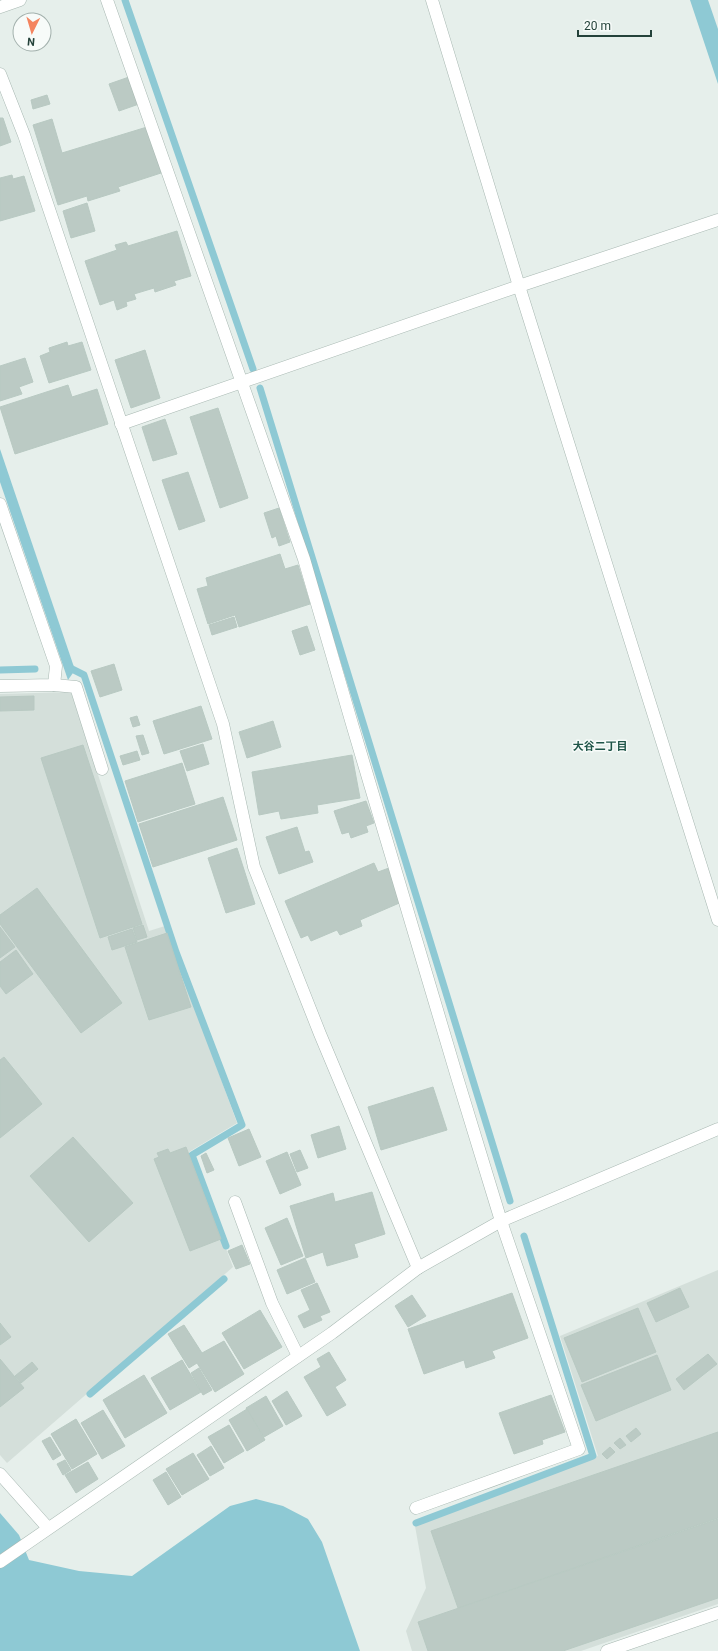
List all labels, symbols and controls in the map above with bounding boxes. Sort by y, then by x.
north arrow [12,12,52,52]
scale bar [578,12,651,38]
text: 20 m [584,19,611,33]
text: N [27,35,36,48]
district label: 大谷二丁目 [573,740,628,753]

